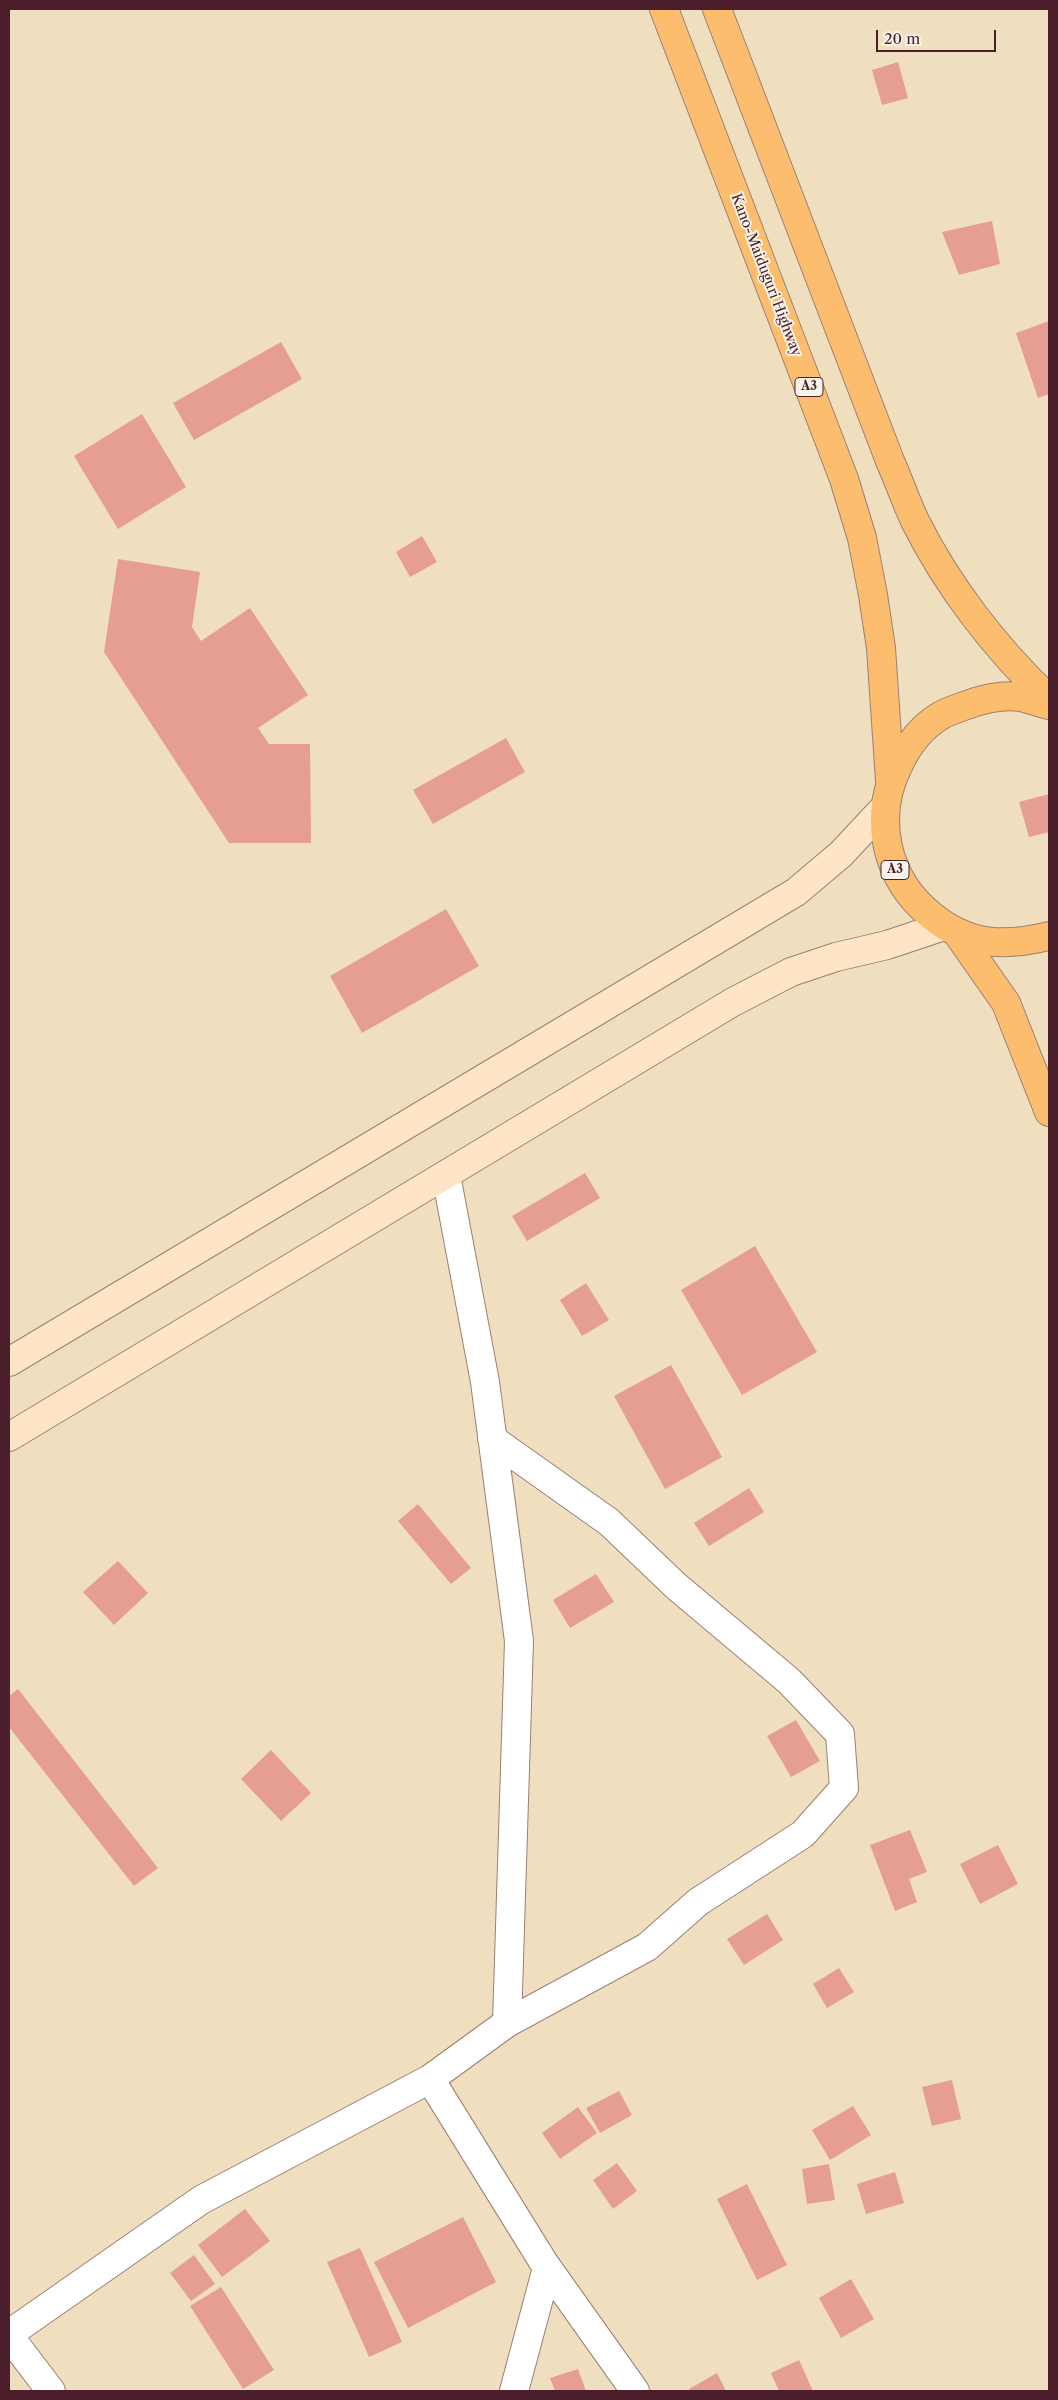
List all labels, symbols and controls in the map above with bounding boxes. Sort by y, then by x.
scale bar [878,20,998,52]
text: 20 m [884,29,920,48]
street label: Kano-Maiduguri Highway [727,191,805,359]
road number: A3 [795,378,823,397]
road number: A3 [881,860,909,880]

